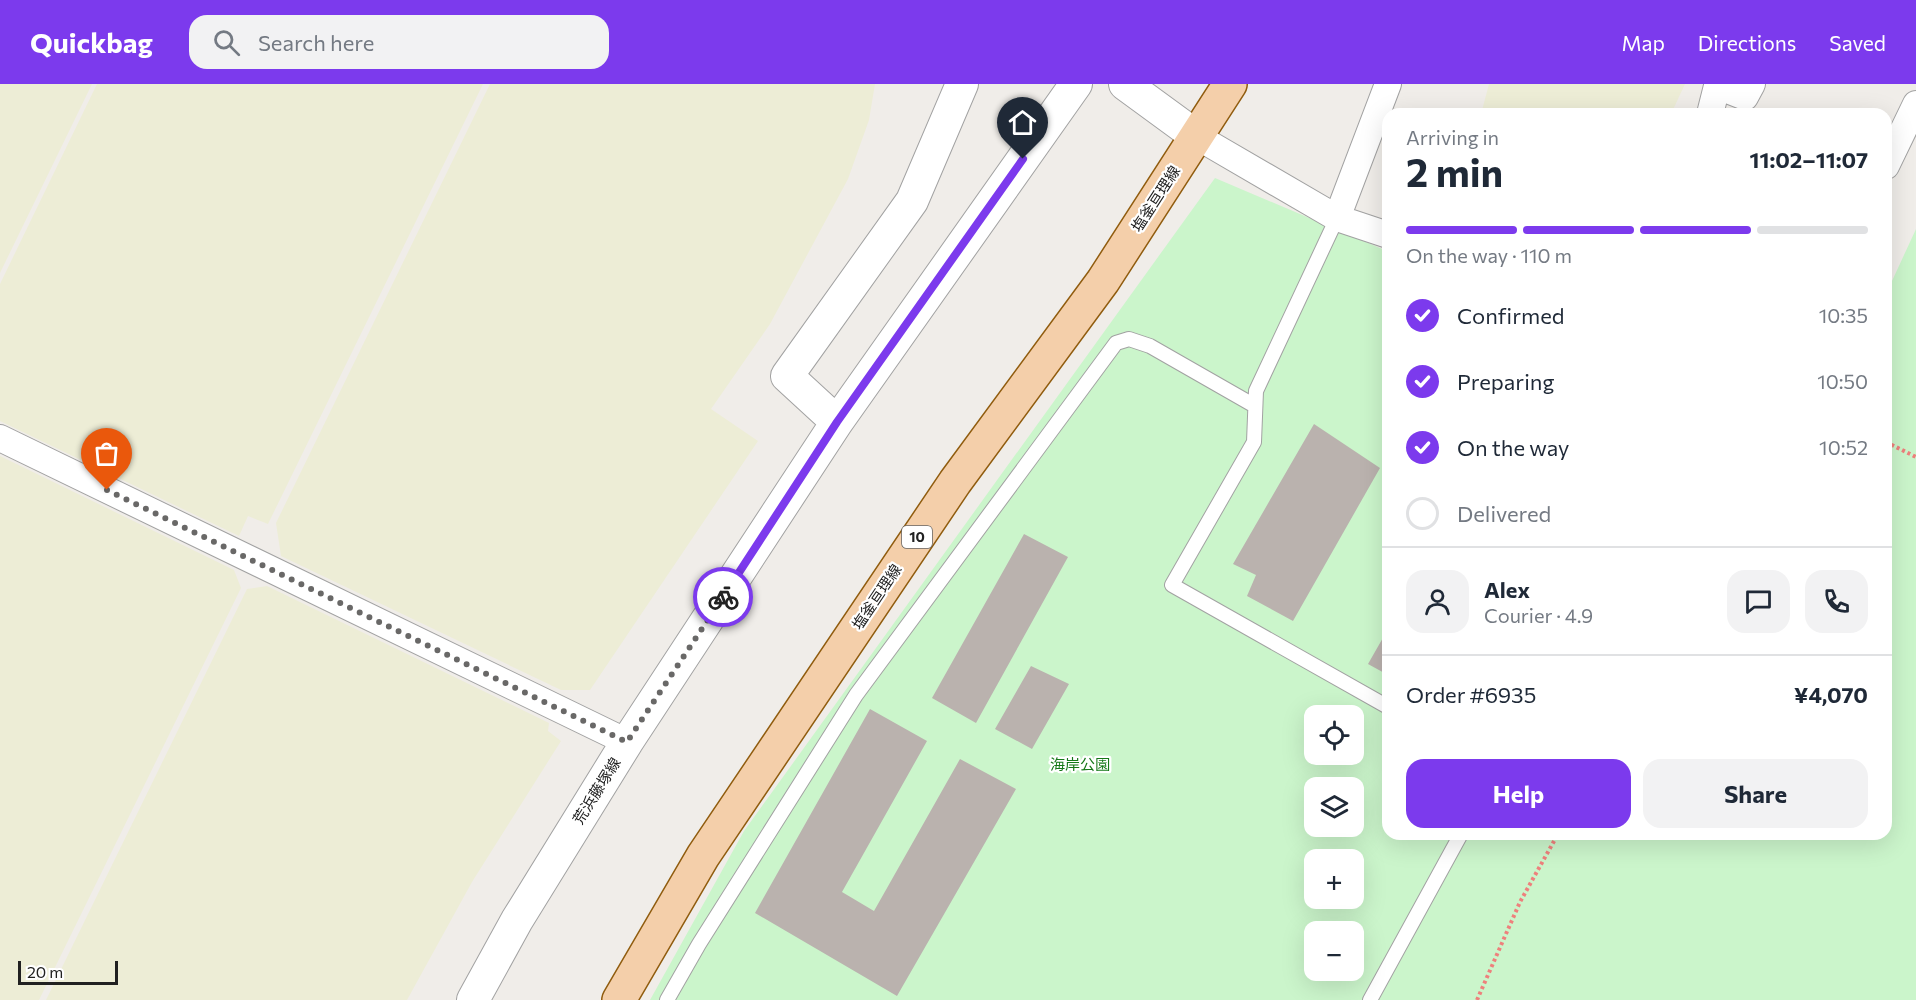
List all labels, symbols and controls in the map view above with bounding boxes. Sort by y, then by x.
search box [189,15,609,69]
text: Quickbag [30,25,153,59]
icon: search [210,26,243,59]
text: Search here [258,29,374,56]
text: Map [1622,30,1665,55]
text: Directions [1698,30,1796,55]
text: Saved [1829,30,1886,55]
pin [997,97,1048,159]
icon: home [1006,106,1039,139]
text: Arriving in [1406,125,1499,149]
text: 11:02–11:07 [1750,146,1868,173]
text: 2 min [1406,147,1503,195]
street label: 塩釜亘理線 [1127,162,1183,235]
text: On the way · 110 m [1406,243,1572,267]
icon: check [1406,299,1439,332]
text: Confirmed [1457,302,1564,329]
text: 10:35 [1819,303,1868,327]
icon: check [1406,365,1439,398]
text: Preparing [1457,368,1554,395]
text: 10:50 [1817,369,1868,393]
pin [81,428,132,490]
icon: check [1406,431,1439,464]
text: On the way [1457,434,1569,461]
text: 10:52 [1819,435,1868,459]
icon: bag [90,437,123,470]
text: Delivered [1457,500,1551,527]
road number: 10 [902,526,932,548]
street label: 塩釜亘理線 [848,560,905,633]
courier [693,567,753,627]
button: person [1406,570,1469,633]
button: chat [1727,570,1790,633]
button: phone [1805,570,1868,633]
text: Alex [1484,576,1530,603]
icon: bike [707,581,740,614]
text: Courier · 4.9 [1484,603,1593,627]
text: Order #6935 [1406,681,1536,708]
text: ¥4,070 [1794,681,1868,708]
map controls [1304,705,1364,981]
button: locate [1304,705,1364,765]
street label: 荒浜藤塚線 [569,754,624,827]
park label: 海岸公園 [1050,755,1110,773]
button: Help [1406,759,1631,828]
button: Share [1643,759,1868,828]
button: layers [1304,777,1364,837]
button: + [1304,849,1364,909]
button: − [1304,921,1364,981]
scale bar [18,958,118,986]
text: 20 m [27,962,63,981]

